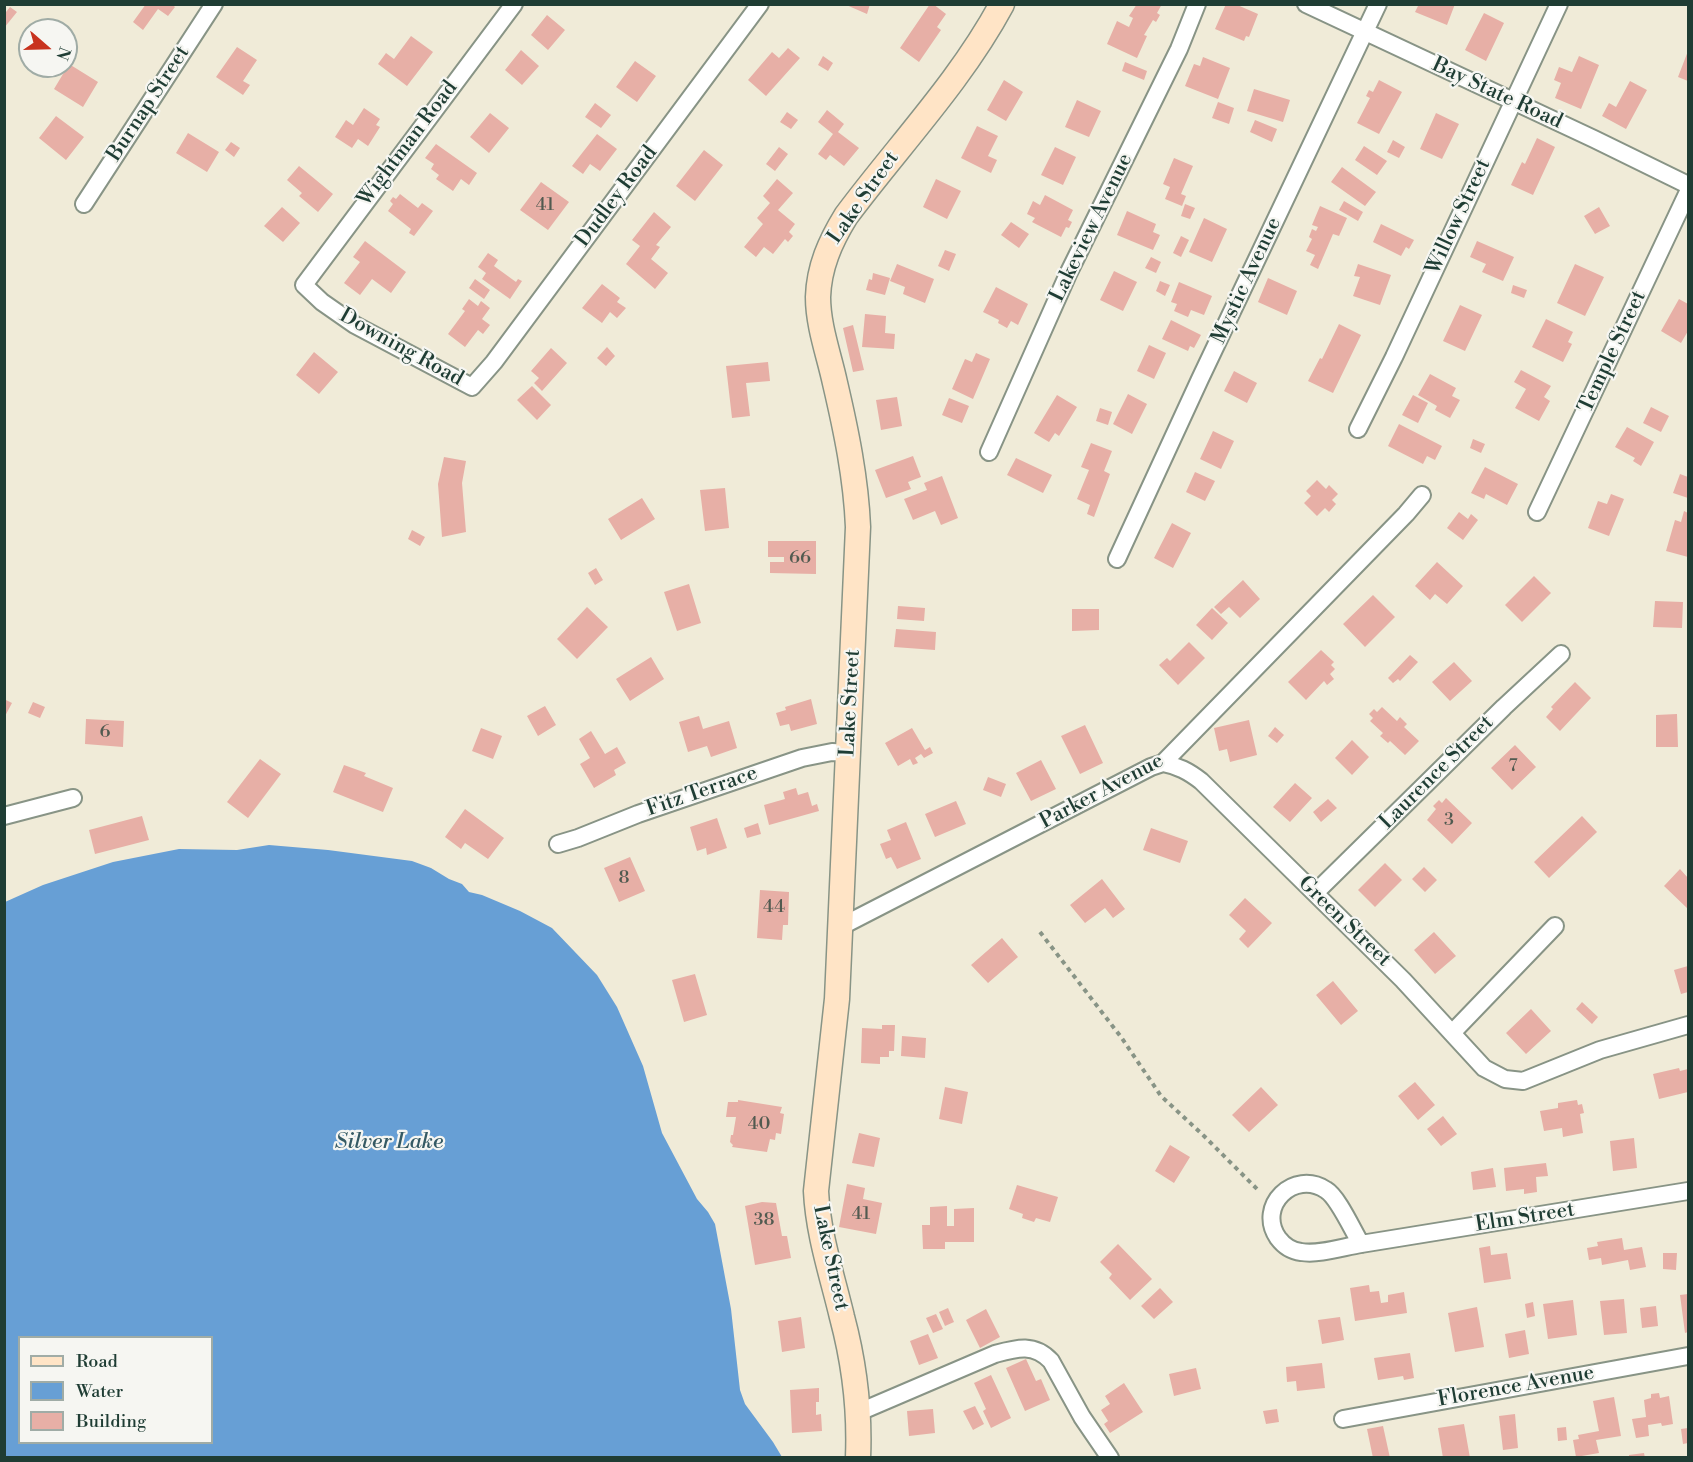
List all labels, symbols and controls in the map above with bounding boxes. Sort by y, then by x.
north arrow [18,18,78,78]
street label: Burnap Street [102,41,196,167]
text: N [51,44,75,63]
street label: Bay State Road [1428,53,1566,135]
street label: Wightman Road [353,76,463,212]
street label: Dudley Road [571,141,663,253]
street label: Lake Street [823,147,905,249]
street label: Lakeview Avenue [1045,150,1139,306]
street label: Willow Street [1421,155,1497,279]
house number: 41 [536,195,554,217]
street label: Mystic Avenue [1207,214,1287,348]
street label: Temple Street [1574,287,1652,417]
street label: Downing Road [335,304,467,392]
house number: 66 [789,548,811,570]
street label: Lake Street [836,649,866,757]
street label: Laurence Street [1375,711,1499,835]
house number: 6 [100,722,110,744]
street label: Parker Avenue [1036,749,1168,835]
house number: 7 [1508,756,1518,778]
street label: Fitz Terrace [643,761,761,823]
house number: 3 [1444,810,1454,832]
house number: 8 [618,868,630,890]
street label: Green Street [1292,871,1396,973]
house number: 44 [763,897,785,919]
house number: 40 [748,1114,770,1136]
water label: Silver Lake [335,1130,443,1156]
street label: Elm Street [1473,1198,1577,1238]
street label: Lake Street [807,1203,853,1313]
house number: 41 [852,1204,870,1226]
house number: 38 [754,1210,774,1232]
legend [18,1336,213,1444]
text: Road [76,1350,118,1373]
street label: Florence Avenue [1436,1361,1596,1413]
text: Water [76,1380,123,1403]
text: Building [76,1410,146,1433]

